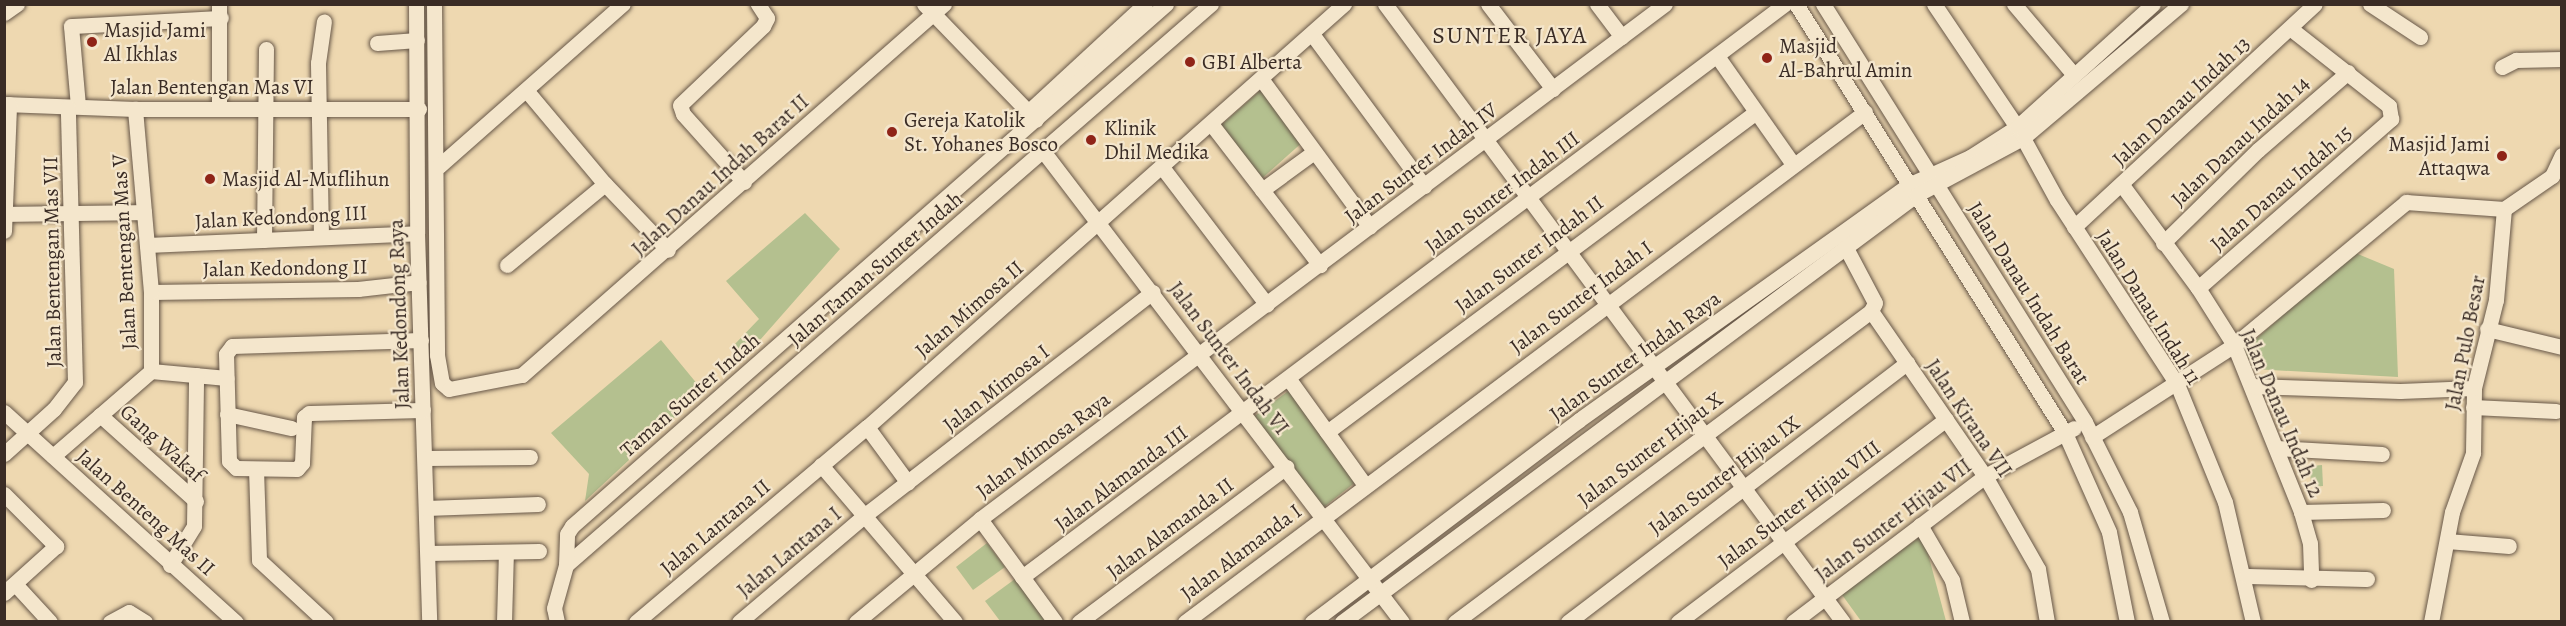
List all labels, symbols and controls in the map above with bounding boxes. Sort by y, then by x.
place label: Masjid Jami Al Ikhlas [104,17,206,67]
district label: SUNTER JAYA [1432,22,1588,50]
street label: Jalan Danau Indah 13 [2107,31,2255,171]
place label: Masjid Al-Bahrul Amin [1779,33,1912,83]
marker: Masjid Jami Al Ikhlas [85,35,99,49]
place label: GBI Alberta [1202,49,1302,75]
marker: Masjid Al-Bahrul Amin [1760,51,1774,65]
marker: GBI Alberta [1183,55,1197,69]
street label: Jalan Danau Indah 14 [2166,70,2314,212]
street label: Jalan Bentengan Mas VI [110,74,314,100]
street label: Jalan Danau Indah Barat II [626,89,814,261]
street label: Jalan Sunter Indah IV [1340,97,1502,229]
place label: Gereja Katolik St. Yohanes Bosco [904,107,1058,157]
place label: Klinik Dhil Medika [1104,115,1209,165]
street label: Jalan Danau Indah 15 [2205,120,2357,256]
marker: Gereja Katolik St. Yohanes Bosco [885,125,899,139]
street label: Jalan Sunter Indah III [1420,126,1584,258]
marker: Klinik Dhil Medika [1082,131,1100,149]
place label: Masjid Jami Attaqwa [2388,131,2490,181]
marker: Masjid Jami Attaqwa [2495,149,2509,163]
street label: Jalan Bentengan Mas V [106,153,142,351]
street label: Jalan Bentengan Mas VII [38,156,66,368]
place label: Masjid Al-Muflihun [222,166,390,192]
marker: Masjid Al-Muflihun [203,172,217,186]
street label: Jalan Taman Sunter Indah [782,186,968,352]
street label: Jalan Sunter Indah II [1450,190,1608,318]
street label: Jalan Danau Indah Barat [1963,197,2095,389]
street label: Jalan Kedondong III [194,200,368,234]
street label: Jalan Kedondong Raya [383,218,415,410]
street label: Jalan Danau Indah 11 [2091,225,2207,389]
street label: Jalan Sunter Indah I [1505,235,1657,359]
street label: Jalan Kedondong II [202,254,368,282]
street label: Jalan Mimosa II [910,255,1028,363]
street label: Jalan Pulo Besar [2440,273,2490,413]
street label: Jalan Sunter Indah VI [1163,277,1295,439]
street label: Jalan Sunter Indah Raya [1545,286,1725,426]
street label: Jalan Danau Indah 12 [2235,325,2329,501]
street label: Taman Sunter Indah [615,327,765,463]
street label: Jalan Mimosa I [938,339,1054,437]
street label: Jalan Kirana VII [1920,354,2018,482]
street label: Jalan Mimosa Raya [971,386,1115,504]
street label: Jalan Sunter Hijau X [1573,386,1727,512]
street label: Gang Wakaf [115,399,209,487]
street label: Jalan Sunter Hijau IX [1644,410,1804,540]
street label: Jalan Alamanda III [1049,420,1193,536]
street label: Jalan Sunter Hijau VIII [1713,435,1885,573]
street label: Jalan Benteng Mas II [72,443,220,581]
street label: Jalan Sunter Hijau VII [1810,453,1976,587]
street label: Jalan Alamanda II [1102,472,1238,584]
street label: Jalan Lantana II [655,474,775,580]
street label: Jalan Alamanda I [1176,498,1306,606]
street label: Jalan Lantana I [732,501,846,603]

